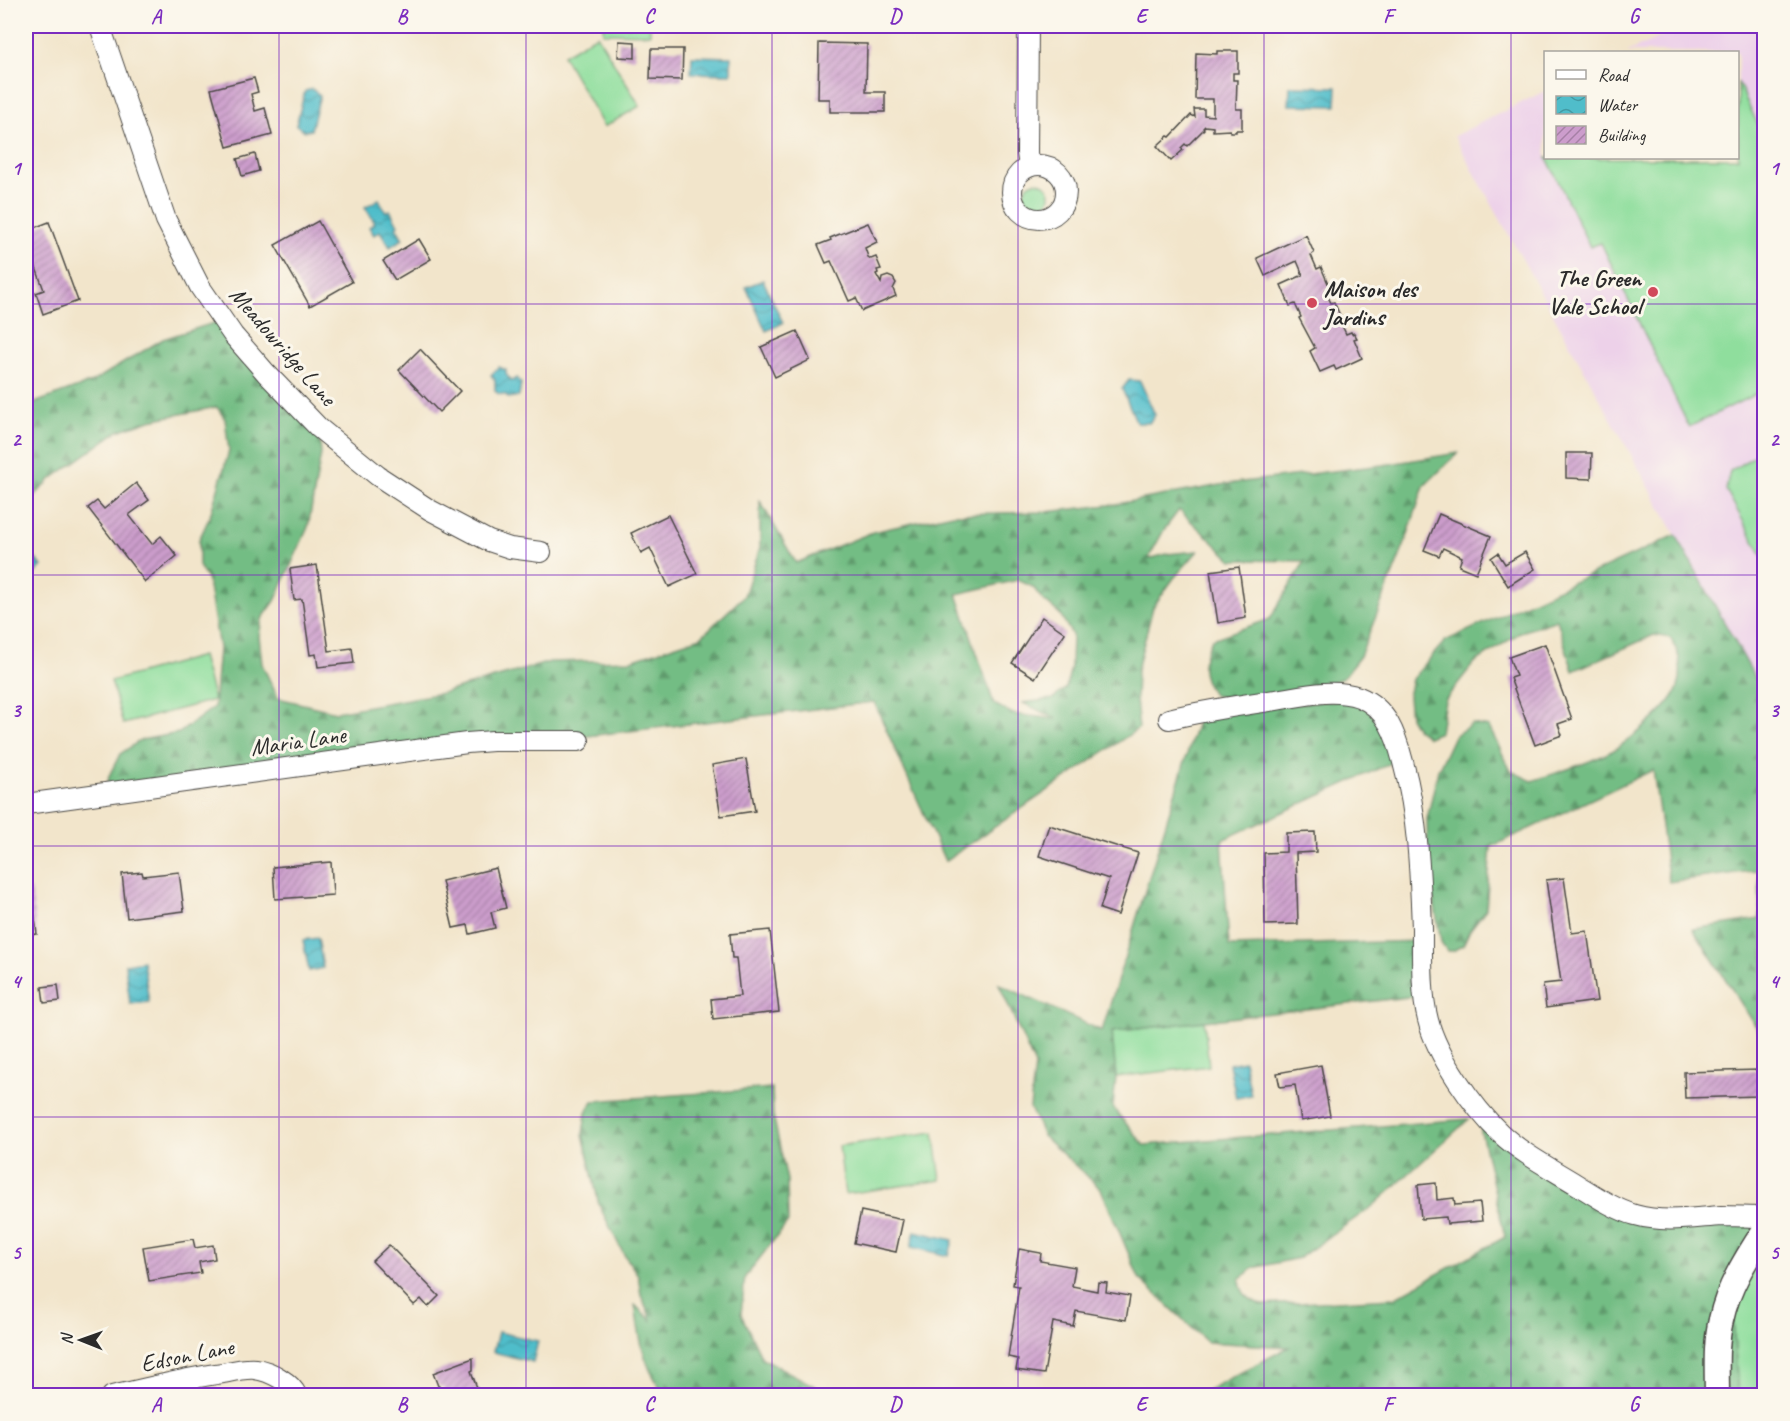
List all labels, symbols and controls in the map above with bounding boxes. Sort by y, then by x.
text: A [151,4,163,29]
text: B [397,4,409,29]
text: C [644,4,656,29]
text: D [889,4,903,29]
text: E [1136,4,1150,29]
text: F [1383,4,1397,29]
text: G [1629,4,1642,29]
legend [1544,51,1739,159]
text: Road [1598,64,1631,86]
text: Water [1598,94,1639,116]
text: Building [1598,124,1647,146]
text: 1 [12,156,23,181]
text: 1 [1770,156,1781,181]
place label: The Green Vale School [1548,263,1646,321]
place label: Maison des Jardins [1322,274,1419,332]
street label: Meadowridge Lane [223,280,344,413]
marker: The Green Vale School [1646,285,1660,299]
marker: Maison des Jardins [1305,296,1319,310]
text: 2 [12,427,23,452]
text: 2 [1770,427,1781,452]
text: 3 [12,698,23,723]
text: 3 [1770,698,1781,723]
street label: Maria Lane [248,719,350,763]
text: 4 [12,969,24,994]
text: 4 [1770,969,1782,994]
text: 5 [12,1240,23,1265]
text: 5 [1770,1240,1781,1265]
north arrow [51,1310,111,1370]
street label: Edson Lane [138,1331,238,1379]
text: N [57,1332,77,1345]
text: A [151,1392,163,1417]
text: B [397,1392,409,1417]
text: C [644,1392,656,1417]
text: D [889,1392,903,1417]
text: E [1136,1392,1150,1417]
text: F [1383,1392,1397,1417]
text: G [1629,1392,1642,1417]

